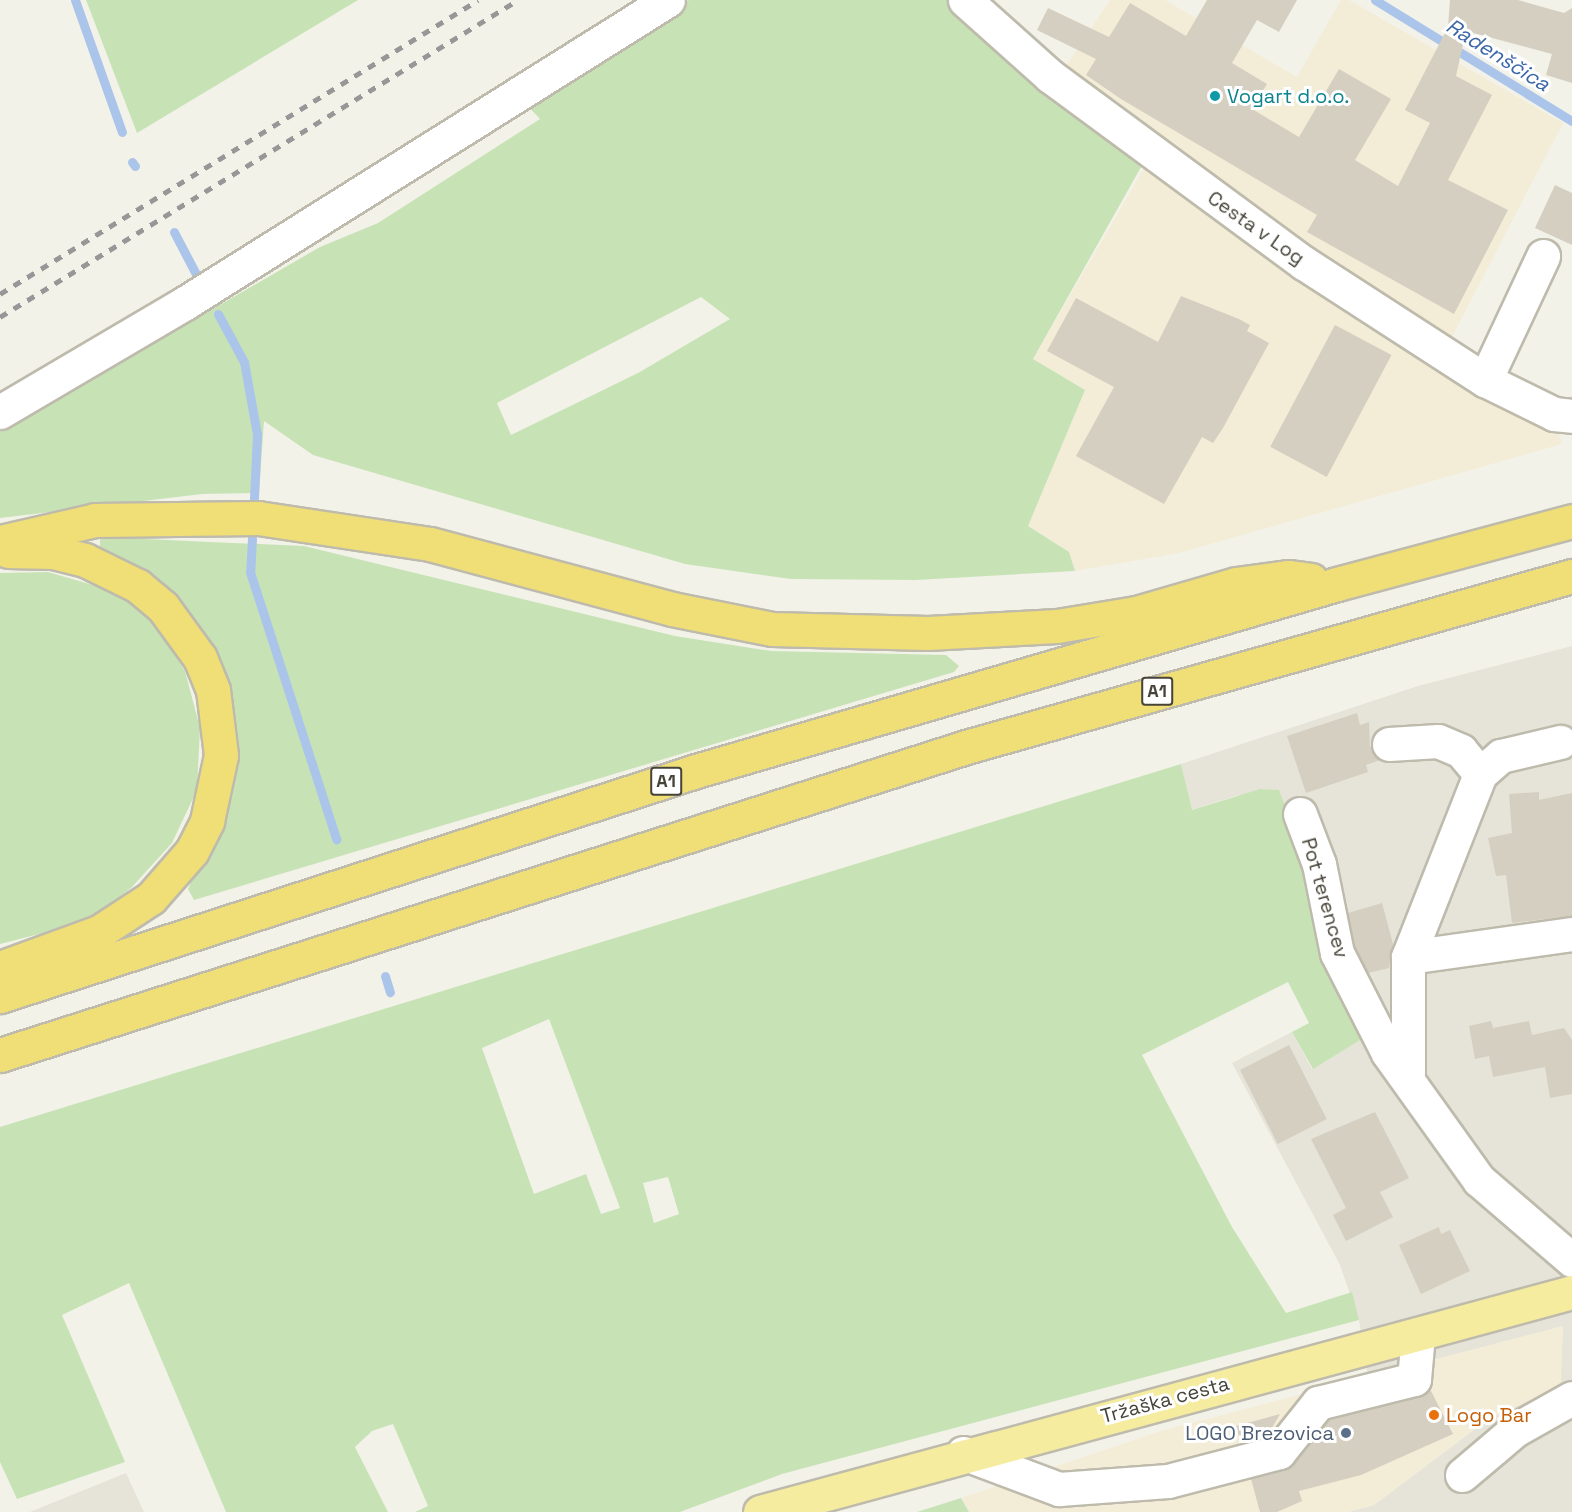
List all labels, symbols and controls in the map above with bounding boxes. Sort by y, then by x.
water label: Radenščica [1442,13,1554,97]
place label: Vogart d.o.o. [1227,84,1349,108]
marker: Vogart d.o.o. [1208,89,1222,103]
street label: Cesta v Log [1203,186,1309,270]
road number: A1 [1140,676,1174,706]
road number: A1 [650,766,682,796]
street label: Pot terencev [1296,835,1354,961]
street label: Tržaška cesta [1098,1371,1232,1429]
place label: Logo Bar [1446,1403,1532,1427]
marker: Logo Bar [1427,1408,1441,1422]
place label: LOGO Brezovica [1185,1421,1334,1445]
marker: LOGO Brezovica [1339,1426,1353,1440]

